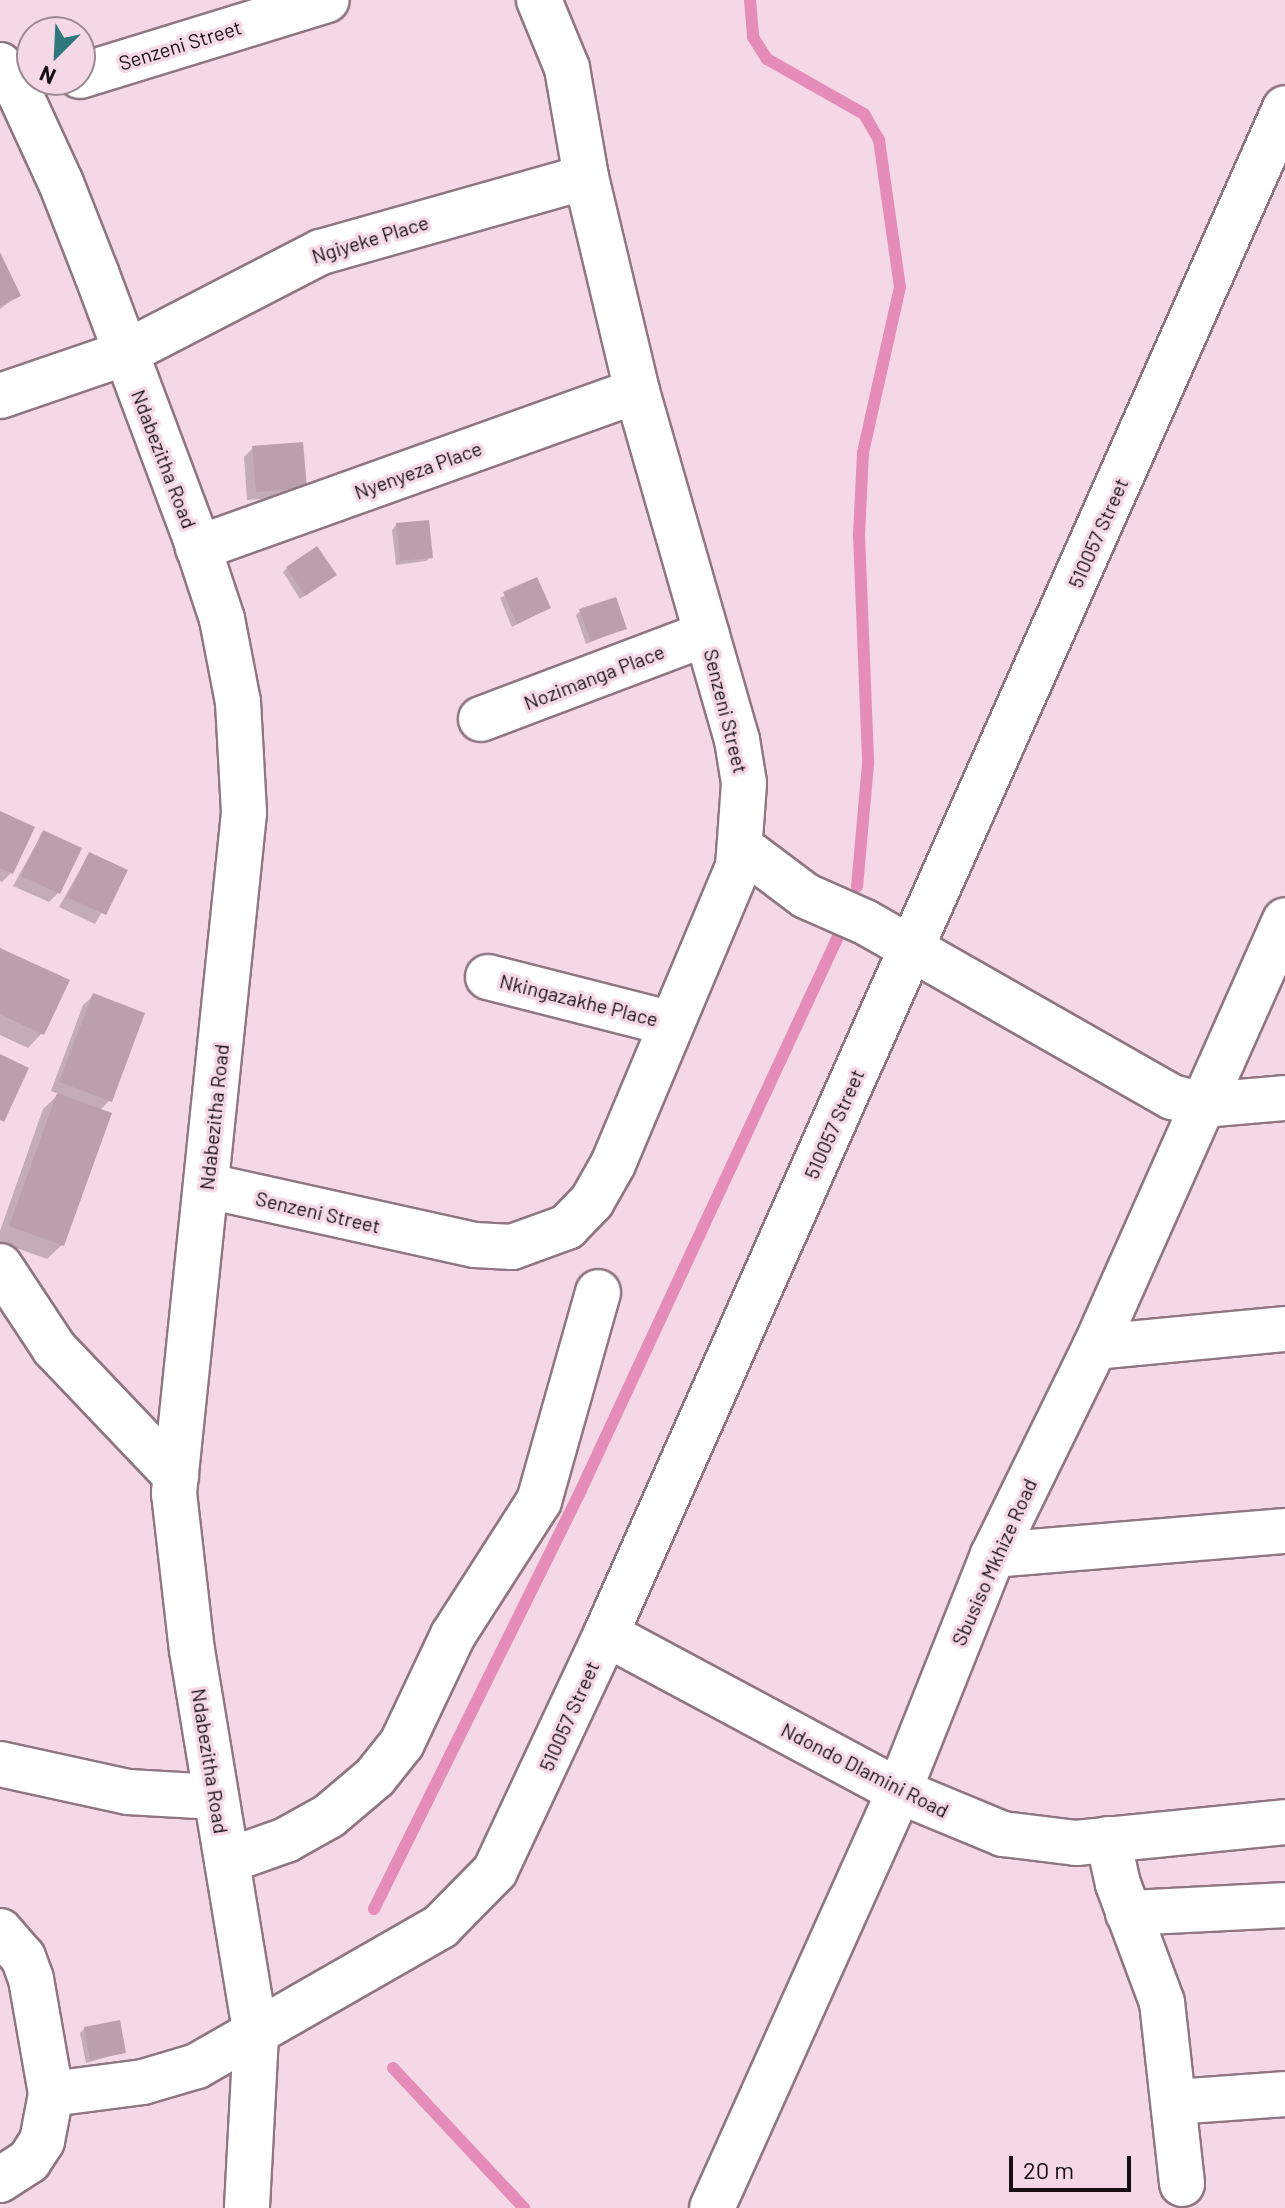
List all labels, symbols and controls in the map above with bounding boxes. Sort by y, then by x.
street label: Senzeni Street [116,15,244,75]
north arrow [16,16,96,96]
text: N [35,61,59,91]
street label: Ngiyeke Place [309,210,431,268]
street label: Ndabezitha Road [127,386,201,532]
street label: Nyenyeza Place [351,436,485,504]
street label: 510057 Street [1063,474,1133,592]
street label: Nozimanga Place [520,639,668,715]
street label: Senzeni Street [699,646,753,776]
street label: Nkingazakhe Place [497,969,661,1031]
street label: Ndabezitha Road [194,1043,234,1191]
street label: 510057 Street [799,1065,869,1183]
street label: Senzeni Street [253,1186,383,1238]
street label: Sbusiso Mkhize Road [946,1475,1042,1649]
street label: 510057 Street [534,1657,604,1775]
street label: Ndabezitha Road [187,1687,233,1835]
street label: Ndondo Dlamini Road [777,1717,953,1823]
scale bar [1013,2140,1135,2190]
text: 20 m [1023,2155,1074,2184]

